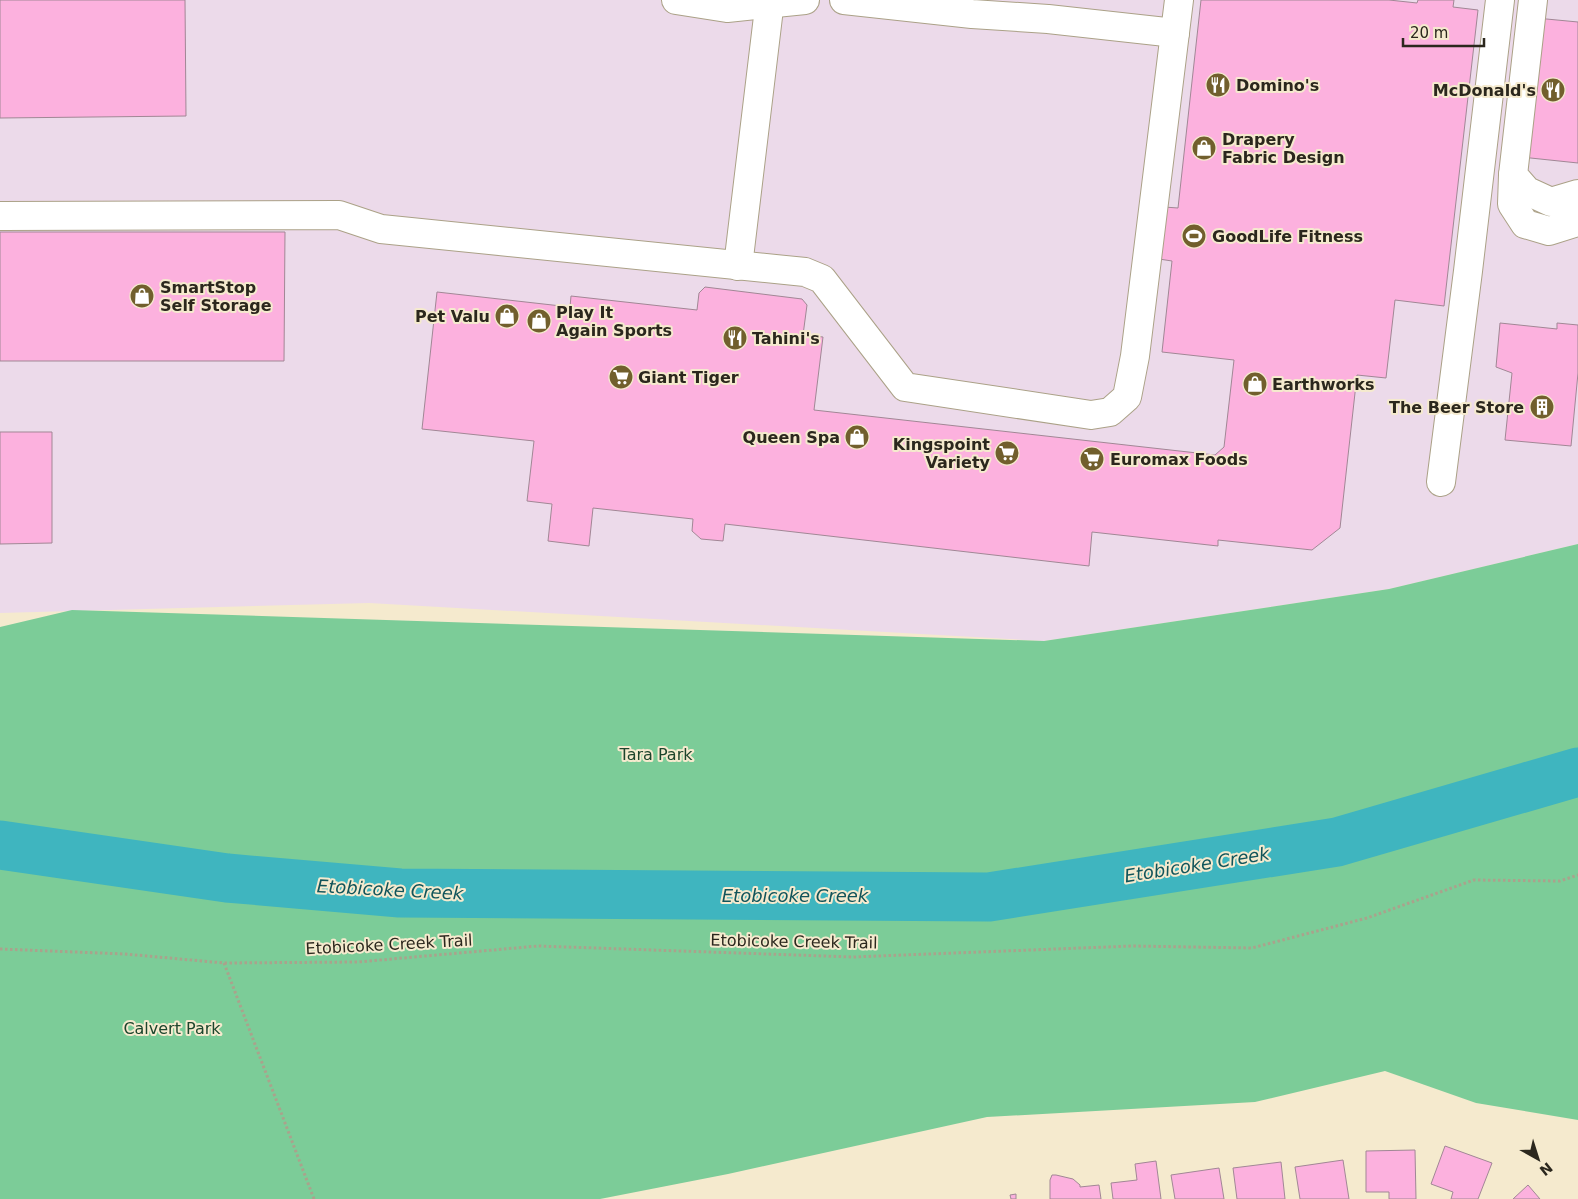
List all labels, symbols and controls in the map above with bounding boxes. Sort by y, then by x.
scale bar [1403,15,1484,47]
text: 20 m [1410,24,1448,42]
restaurant icon: Domino's [1205,72,1231,98]
place label: Domino's [1236,76,1319,95]
restaurant icon: McDonald's [1540,77,1566,103]
place label: McDonald's [1433,81,1536,100]
place label: Drapery Fabric Design [1222,130,1345,167]
shop icon: Drapery Fabric Design [1191,135,1217,161]
sports icon: GoodLife Fitness [1181,223,1207,249]
place label: GoodLife Fitness [1212,227,1363,246]
place label: SmartStop Self Storage [160,278,272,315]
shop icon: SmartStop Self Storage [129,283,155,309]
shop icon: Pet Valu [494,303,520,329]
place label: Play It Again Sports [556,303,672,340]
place label: Pet Valu [415,307,490,326]
shop icon: Play It Again Sports [526,308,552,334]
restaurant icon: Tahini's [722,325,748,351]
place label: Tahini's [752,329,820,348]
supermarket icon: Giant Tiger [608,364,634,390]
place label: Giant Tiger [638,368,739,387]
shop icon: Earthworks [1242,371,1268,397]
place label: Earthworks [1272,375,1374,394]
building icon: The Beer Store [1529,394,1555,420]
place label: The Beer Store [1389,398,1524,417]
shop icon: Queen Spa [844,424,870,450]
place label: Queen Spa [743,428,840,447]
place label: Kingspoint Variety [893,435,991,472]
supermarket icon: Kingspoint Variety [994,440,1020,466]
supermarket icon: Euromax Foods [1079,446,1105,472]
place label: Euromax Foods [1110,450,1248,469]
park label: Tara Park [619,745,693,764]
water label: Etobicoke Creek [1123,842,1272,886]
water label: Etobicoke Creek [316,875,465,904]
water label: Etobicoke Creek [722,885,870,906]
street label: Etobicoke Creek Trail [305,931,473,958]
street label: Etobicoke Creek Trail [710,931,878,952]
park label: Calvert Park [123,1019,221,1038]
north arrow [1513,1134,1563,1184]
text: N [1537,1159,1556,1179]

